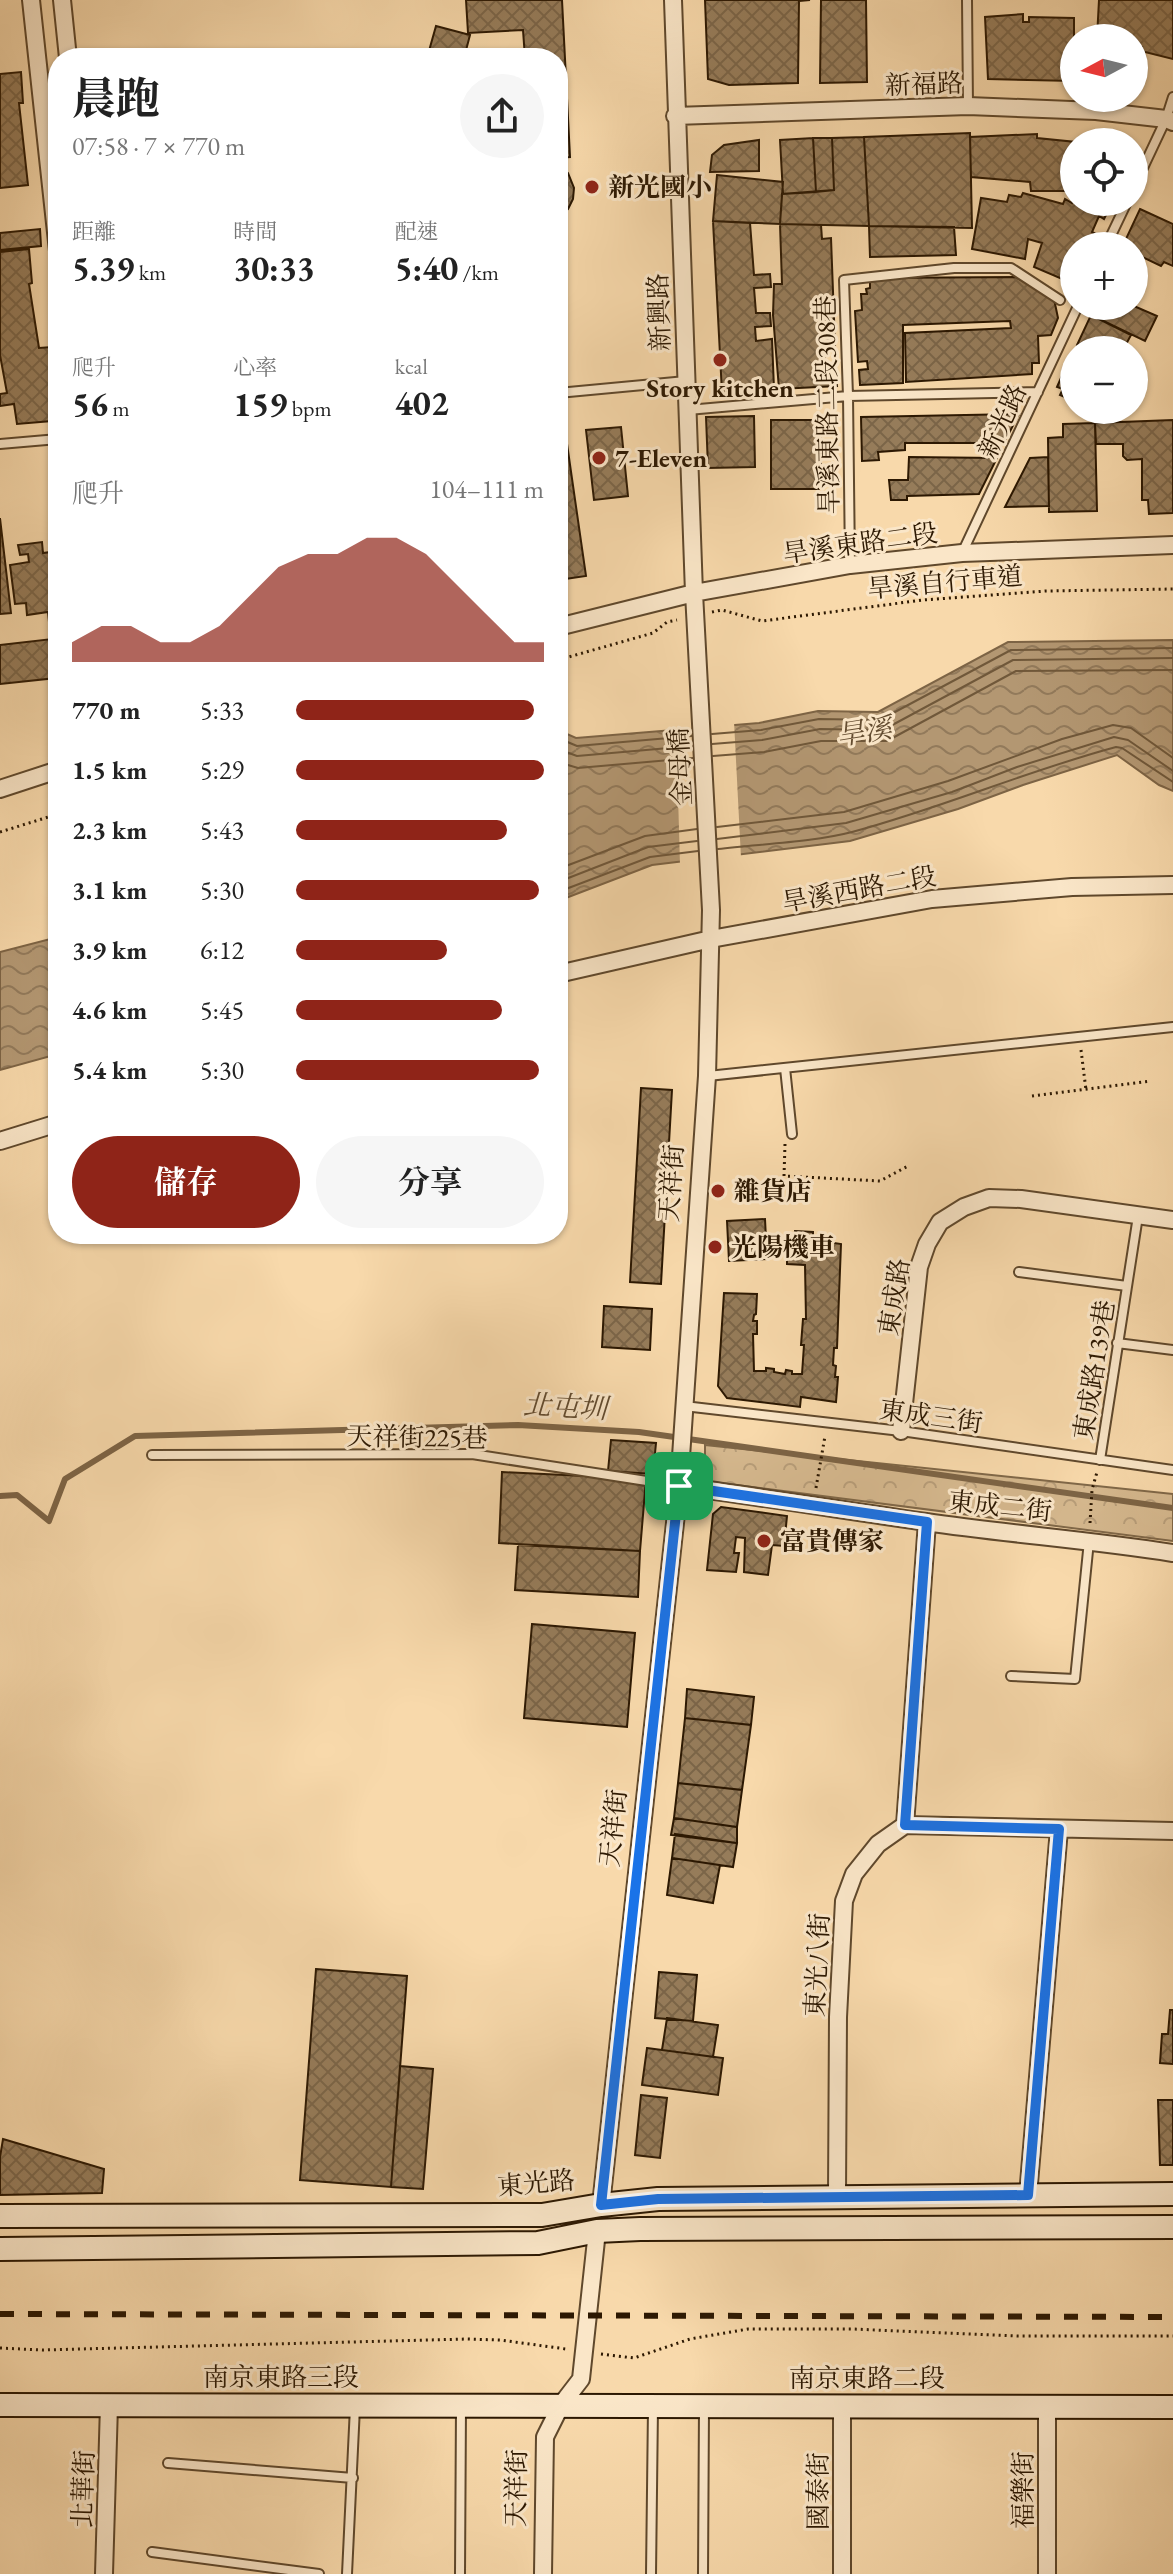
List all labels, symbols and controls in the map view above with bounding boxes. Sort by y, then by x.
north arrow [1060,24,1148,112]
map controls [1060,24,1148,424]
street label: 新福路 [884,66,964,102]
text: 晨跑 [72,70,160,127]
button: share [460,74,544,158]
button: locate [1060,128,1148,216]
text: 07:58 · 7 × 770 m [72,129,245,163]
place label: 新光國小 [608,170,712,204]
marker: 新光國小 [583,178,601,196]
text: 距離 [72,217,116,246]
text: 時間 [233,217,277,246]
text: 配速 [395,217,439,246]
button: + [1060,232,1148,320]
text: 5.39 [72,246,134,290]
text: 30:33 [233,246,315,290]
text: 5:40 [395,246,458,290]
text: km [134,258,166,287]
text: /km [458,258,499,287]
street label: 新興路 [641,272,677,352]
street label: 旱溪東路二段308巷 [808,295,846,515]
button: − [1060,336,1148,424]
marker: Story kitchen [711,351,729,369]
text: kcal [395,352,428,381]
text: 爬升 [72,353,116,382]
text: 心率 [233,353,277,382]
place label: Story kitchen [646,371,794,405]
street label: 新光路 [970,378,1034,464]
text: 402 [395,381,449,425]
text: 56 [72,382,108,426]
text: 159 [233,382,287,426]
text: m [108,394,130,423]
text: bpm [287,394,332,423]
place label: 7-Eleven [615,441,707,475]
marker: 7-Eleven [590,449,608,467]
text: 104–111 m [429,472,544,506]
text: 爬升 [72,476,124,510]
street label: 旱溪東路二段 [780,515,940,571]
street label: 旱溪自行車道 [866,558,1024,606]
text: 770 m [72,693,140,727]
text: 5:33 [200,693,244,727]
water label: 旱溪 [834,708,897,753]
street label: 金母橋 [661,727,699,807]
text: 1.5 km [72,753,147,787]
text: 5:29 [200,753,244,787]
text: 2.3 km [72,813,147,847]
text: 5:43 [200,813,244,847]
street label: 旱溪西路二段 [779,859,939,919]
text: 3.1 km [72,873,147,907]
text: 5:30 [200,873,244,907]
text: 3.9 km [72,933,147,967]
text: 6:12 [200,933,244,967]
text: 4.6 km [72,993,147,1027]
text: 5:45 [200,993,244,1027]
text: 5.4 km [72,1053,147,1087]
text: 5:30 [200,1053,244,1087]
button: 儲存 [72,1136,300,1228]
button: 分享 [316,1136,544,1228]
street label: 天祥街 [651,1143,691,1223]
place label: 雜貨店 [734,1174,812,1208]
marker: 雜貨店 [709,1182,727,1200]
place label: 光陽機車 [731,1230,835,1264]
marker: 光陽機車 [706,1238,724,1256]
street label: 東成路 [871,1256,917,1338]
street label: 東成路139巷 [1066,1297,1122,1443]
water label: 北屯圳 [522,1386,612,1426]
street label: 東成三街 [877,1392,985,1440]
street label: 天祥街225巷 [346,1419,488,1455]
pin [645,1452,713,1520]
icon: arrive [657,1464,701,1508]
street label: 東成二街 [947,1484,1053,1528]
place label: 富貴傳家 [780,1524,884,1558]
marker: 富貴傳家 [755,1532,773,1550]
street label: 天祥街 [592,1787,634,1869]
street label: 東光八街 [797,1912,837,2018]
street label: 東光路 [496,2163,576,2203]
street label: 南京東路三段 [203,2360,359,2394]
street label: 南京東路二段 [789,2361,945,2395]
street label: 北華街 [65,2449,101,2529]
street label: 天祥街 [498,2449,534,2527]
street label: 福樂街 [1006,2451,1040,2529]
street label: 國泰街 [801,2452,835,2530]

